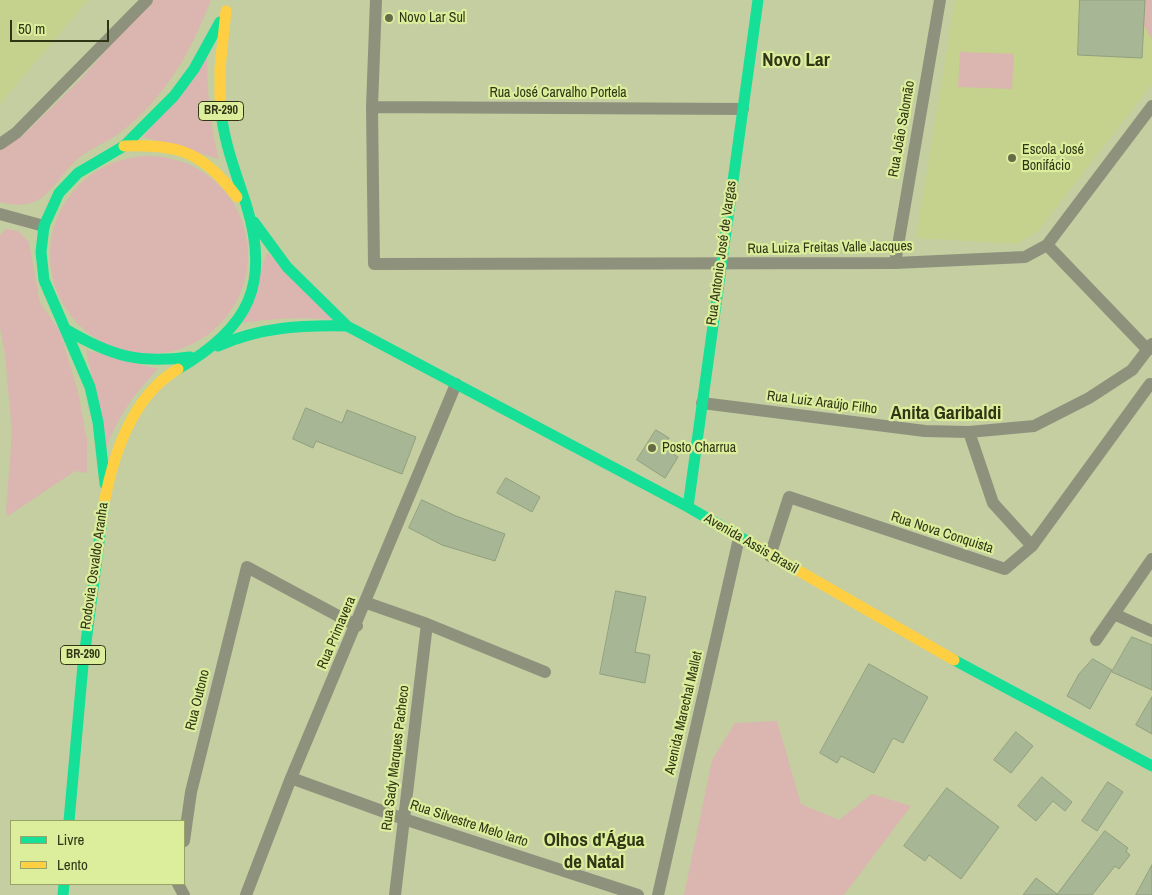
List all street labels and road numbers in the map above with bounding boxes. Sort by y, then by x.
street label: Rua João Salomão [885,79,919,179]
street label: Rua José Carvalho Portela [489,85,627,101]
road number: BR-290 [198,102,244,120]
street label: Rua Antonio José de Vargas [704,180,740,326]
street label: Rua Luiza Freitas Valle Jacques [747,238,913,258]
street label: Rua Luiz Araújo Filho [766,388,878,418]
street label: Rodovia Osvaldo Aranha [78,501,112,631]
street label: Rua Nova Conquista [889,509,995,557]
street label: Avenida Assis Brasil [701,510,801,578]
street label: Rua Primavera [314,594,360,672]
road number: BR-290 [61,646,106,664]
street label: Avenida Marechal Mallet [662,650,706,776]
street label: Rua Outono [182,668,214,732]
street label: Rua Sady Marques Pacheco [379,684,413,832]
street label: Rua Silvestre Melo Iarto [408,797,530,851]

